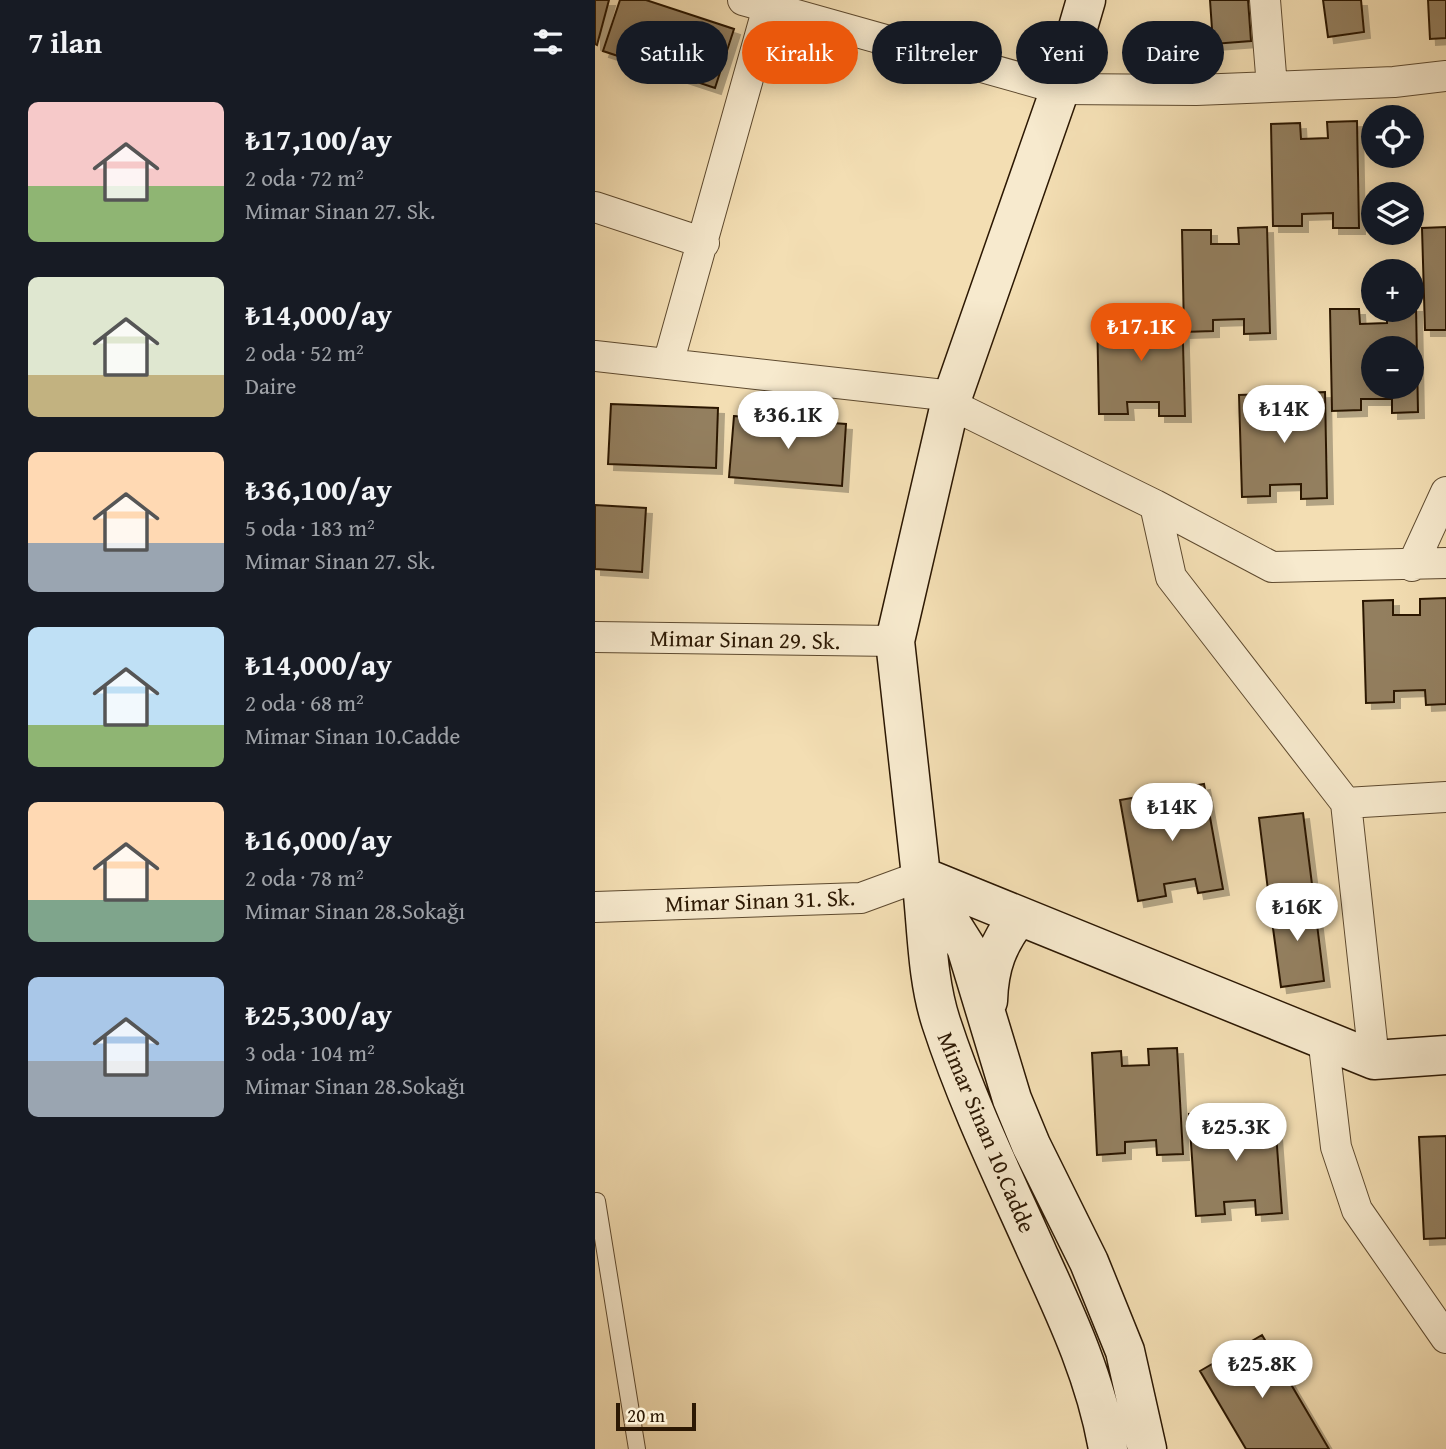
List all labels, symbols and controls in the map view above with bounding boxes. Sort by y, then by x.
text: 7 ilan [28,20,102,64]
chip: Satılık [616,21,728,84]
chip: Kiralık [742,21,858,84]
chip: Filtreler [872,21,1002,84]
chip: Yeni [1016,21,1108,84]
chip: Daire [1122,21,1224,84]
icon: filters [529,23,567,61]
map controls [1361,105,1424,399]
button: locate [1361,105,1424,168]
text: ₺17,100/ay [245,117,392,161]
icon: home [84,130,168,214]
text: 2 oda · 72 m² [245,161,364,194]
button: layers [1361,182,1424,245]
text: Mimar Sinan 27. Sk. [245,194,435,227]
button: + [1361,259,1424,322]
text: ₺14,000/ay [245,292,392,336]
pin: ₺17.1K [1084,304,1198,363]
icon: home [84,305,168,389]
text: ₺17.1K [1107,309,1175,342]
text: 2 oda · 52 m² [245,336,364,369]
button: − [1361,336,1424,399]
text: Daire [245,369,296,402]
pin: ₺14K [1243,386,1325,445]
text: ₺14K [1259,391,1309,424]
pin: ₺36.1K [731,392,845,451]
text: ₺36.1K [754,397,822,430]
text: ₺36,100/ay [245,467,392,511]
icon: home [84,480,168,564]
text: 5 oda · 183 m² [245,511,375,544]
text: Mimar Sinan 27. Sk. [245,544,435,577]
street label: Mimar Sinan 29. Sk. [650,621,840,657]
text: ₺14,000/ay [245,642,392,686]
icon: home [84,655,168,739]
text: 2 oda · 68 m² [245,686,364,719]
text: Mimar Sinan 10.Cadde [245,719,460,752]
pin: ₺14K [1131,784,1213,843]
text: ₺14K [1147,789,1197,822]
text: ₺16,000/ay [245,817,392,861]
icon: home [84,830,168,914]
text: 2 oda · 78 m² [245,861,364,894]
street label: Mimar Sinan 31. Sk. [664,880,856,920]
pin: ₺16K [1256,884,1338,943]
text: ₺16K [1272,889,1322,922]
text: Mimar Sinan 28.Sokağı [245,894,465,927]
text: ₺25,300/ay [245,992,392,1036]
icon: home [84,1005,168,1089]
street label: Mimar Sinan 10.Cadde [930,1026,1044,1238]
text: 3 oda · 104 m² [245,1036,375,1069]
text: Mimar Sinan 28.Sokağı [245,1069,465,1102]
pin: ₺25.3K [1179,1104,1293,1163]
text: ₺25.3K [1202,1109,1270,1142]
pin: ₺25.8K [1205,1340,1319,1400]
text: ₺25.8K [1228,1346,1296,1379]
scale bar [616,1400,697,1432]
text: 20 m [627,1401,665,1429]

